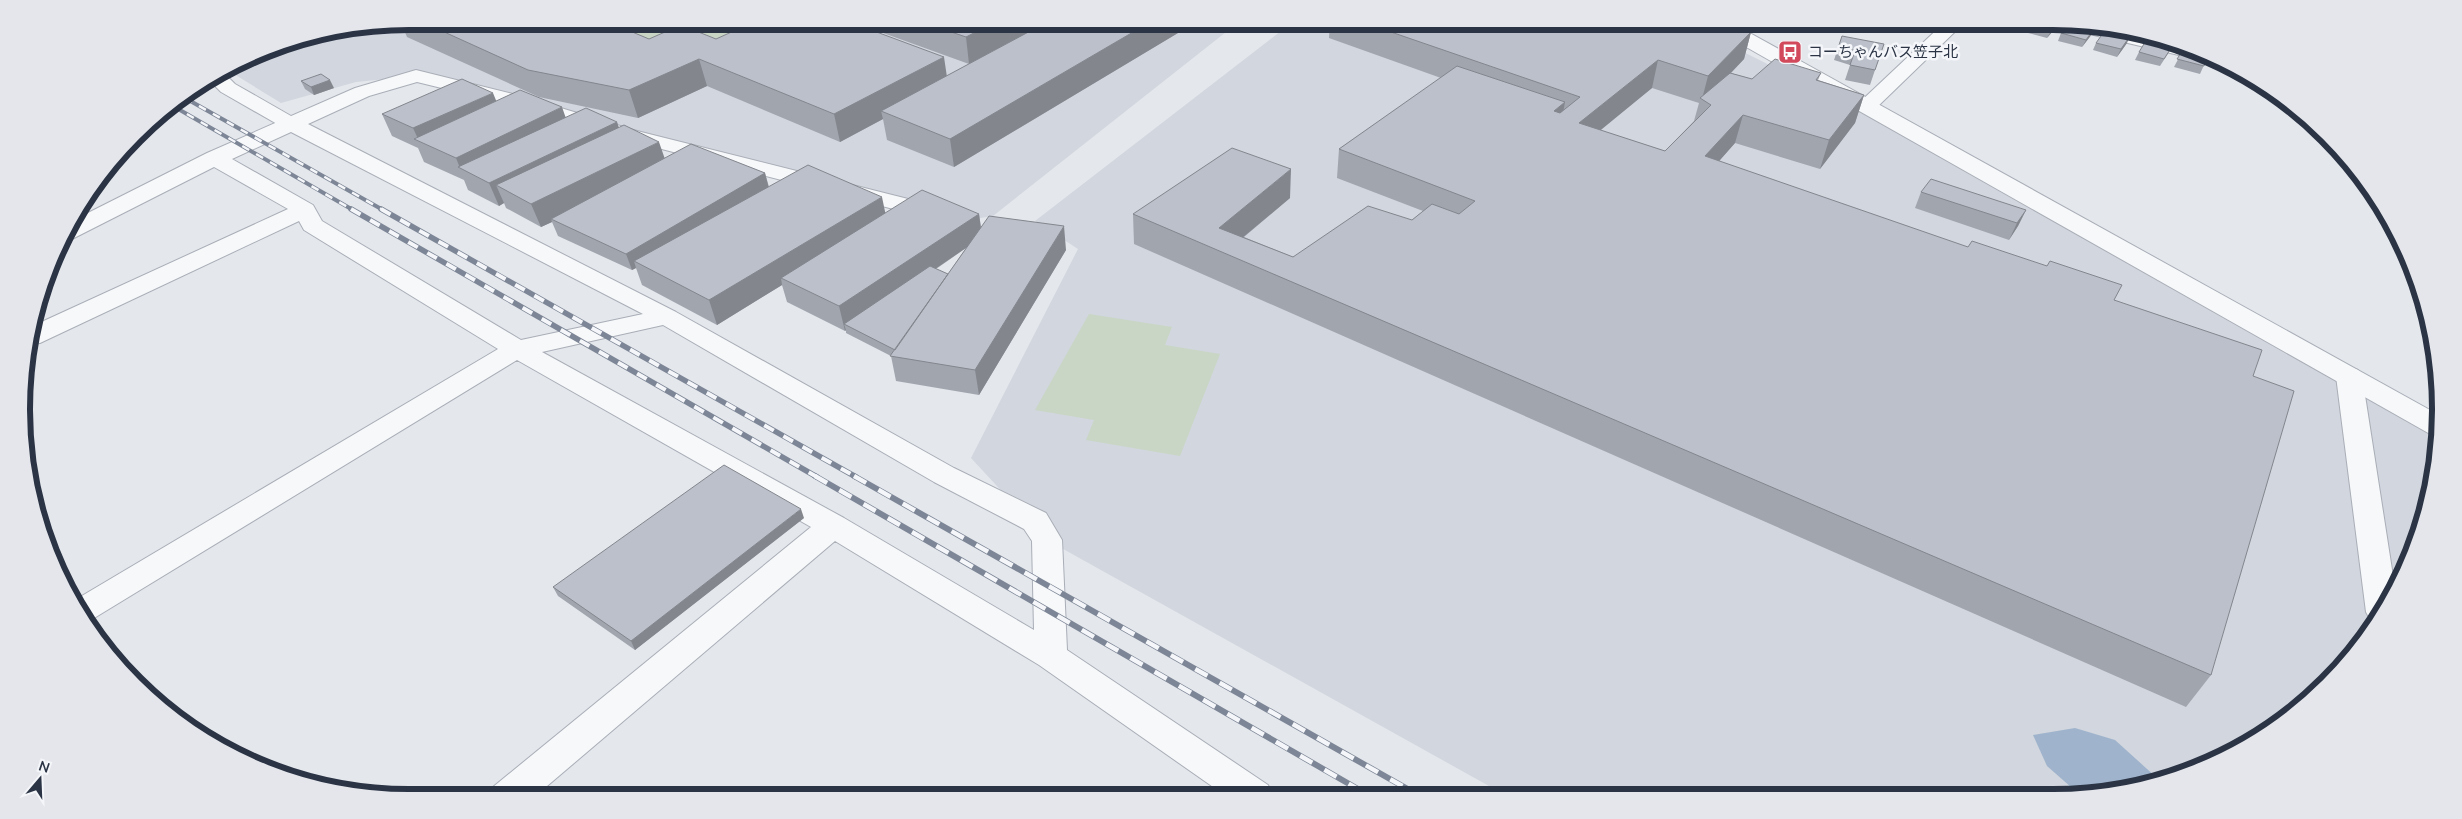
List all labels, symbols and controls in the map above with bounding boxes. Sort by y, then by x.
bus stop icon: コーちゃんバス笠子北 [1777,39,1803,65]
place label: コーちゃんバス笠子北 [1808,42,1958,62]
north arrow [15,754,65,804]
text: N [36,756,52,778]

